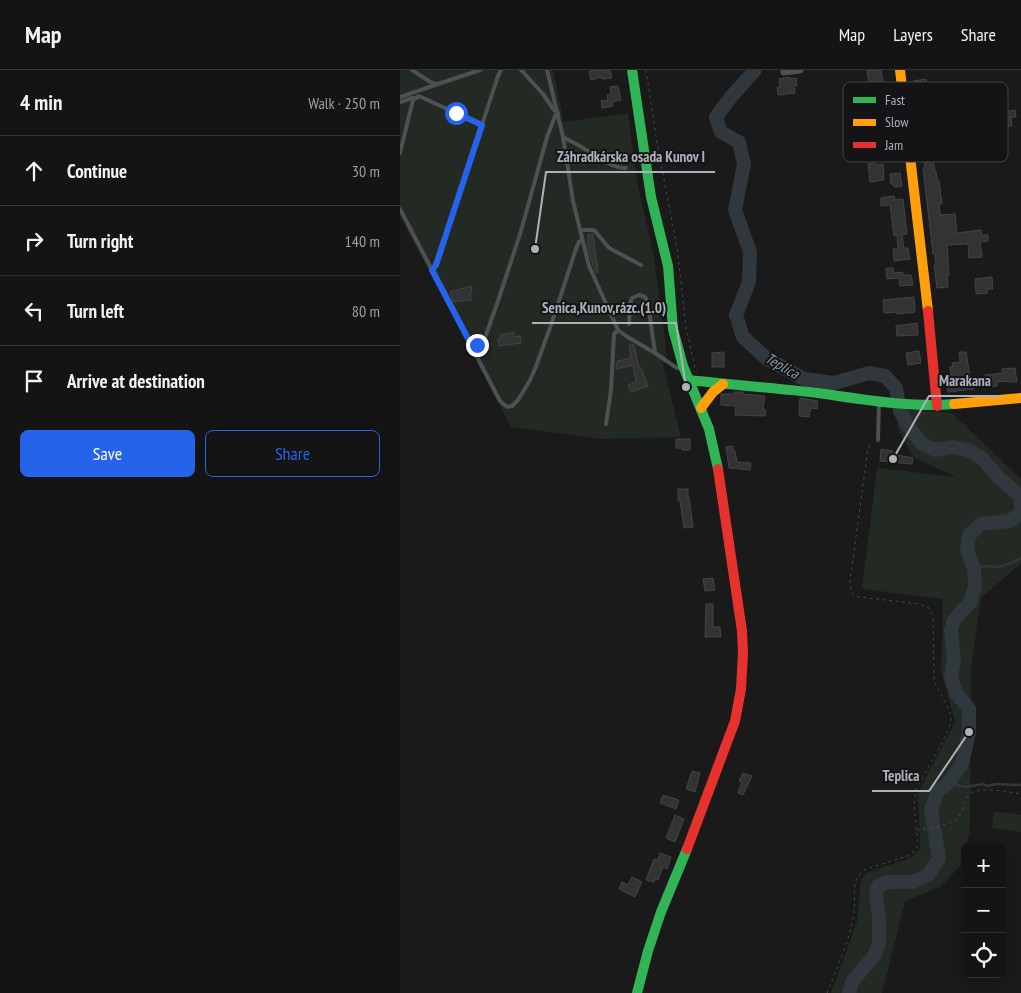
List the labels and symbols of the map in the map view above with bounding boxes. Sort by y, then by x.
legend [843,82,1008,162]
text: Fast [885,91,905,109]
route start [445,102,468,125]
text: Slow [885,113,909,131]
text: Jam [884,136,903,154]
callout: Záhradkárska osada Kunov I [546,142,715,172]
text: Záhradkárska osada Kunov I [557,147,705,166]
callout: Senica,Kunov,rázc.(1.0) [532,293,676,323]
text: Senica,Kunov,rázc.(1.0) [542,298,666,317]
route end [466,334,489,357]
water label: Teplica [762,348,803,383]
callout: Marakana [929,366,1001,396]
text: Marakana [939,371,991,390]
callout: Teplica [872,761,929,791]
text: Teplica [882,766,920,785]

